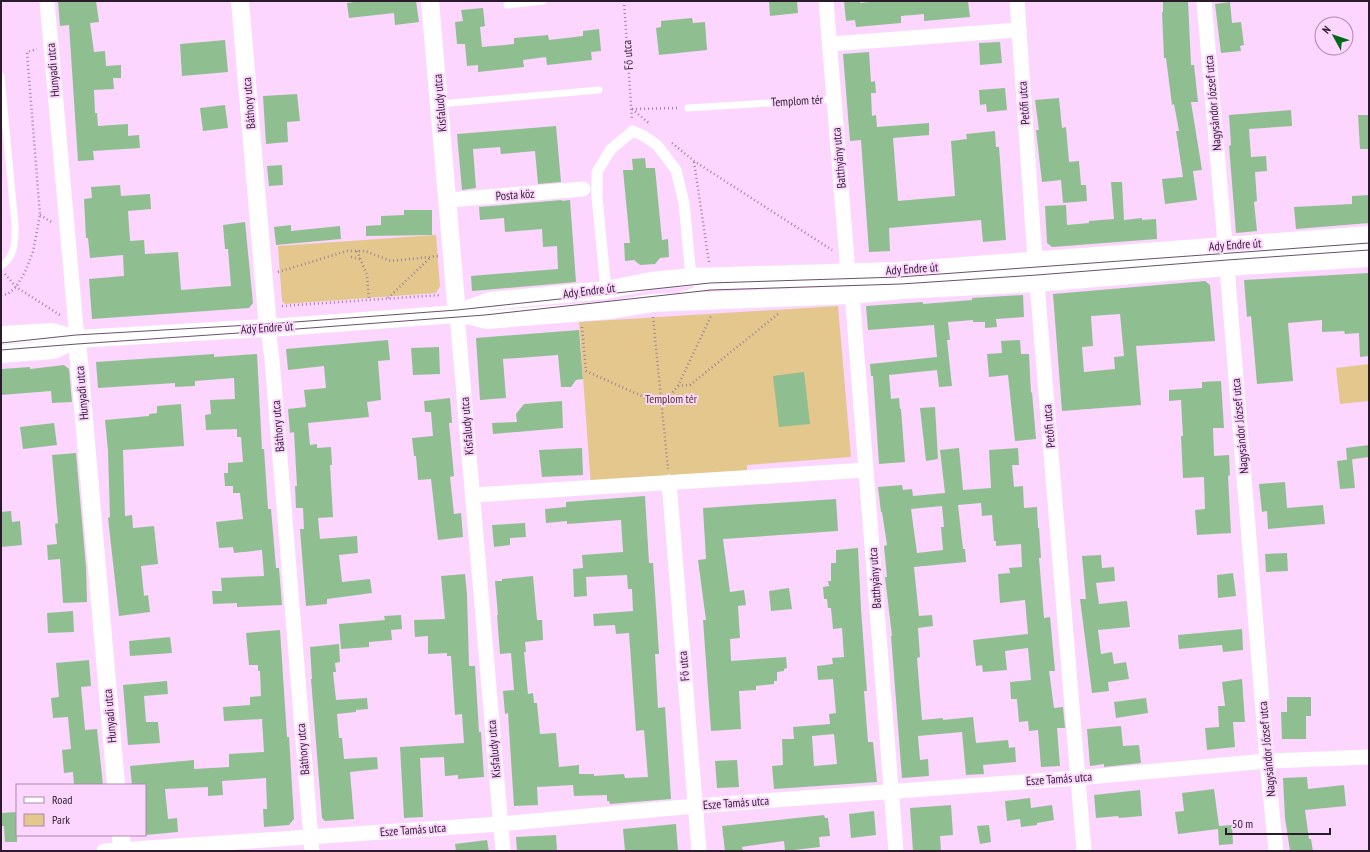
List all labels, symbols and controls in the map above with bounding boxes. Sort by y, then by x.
north arrow [1314,16,1354,56]
text: N [1319,23,1334,36]
street label: Fő utca [619,39,636,71]
street label: Hunyadi utca [43,42,62,98]
street label: Nagysándor József utca [1201,55,1224,151]
street label: Kisfaludy utca [429,73,449,133]
street label: Báthory utca [239,76,258,129]
street label: Petőfi utca [1014,81,1033,125]
street label: Templom tér [771,92,824,109]
street label: Batthyány utca [828,127,849,189]
street label: Posta köz [495,186,535,203]
street label: Ady Endre út [1208,235,1262,254]
street label: Ady Endre út [885,259,939,278]
street label: Ady Endre út [562,280,617,301]
street label: Ady Endre út [240,318,294,337]
street label: Hunyadi utca [72,365,91,421]
street label: Nagysándor József utca [1228,378,1251,474]
park label: Templom tér [645,391,698,406]
street label: Kisfaludy utca [456,396,476,456]
street label: Báthory utca [268,399,287,452]
street label: Petőfi utca [1039,403,1058,448]
street label: Batthyány utca [865,547,884,609]
street label: Fő utca [675,650,692,682]
street label: Hunyadi utca [100,688,119,744]
street label: Nagysándor József utca [1255,701,1278,797]
street label: Kisfaludy utca [483,719,503,779]
street label: Báthory utca [293,722,312,775]
street label: Esze Tamás utca [1025,769,1093,788]
legend [16,784,146,836]
text: Road [52,792,72,807]
street label: Esze Tamás utca [702,793,770,812]
scale bar [1226,810,1330,836]
text: Park [52,812,70,827]
text: 50 m [1232,816,1253,831]
street label: Esze Tamás utca [379,820,447,839]

